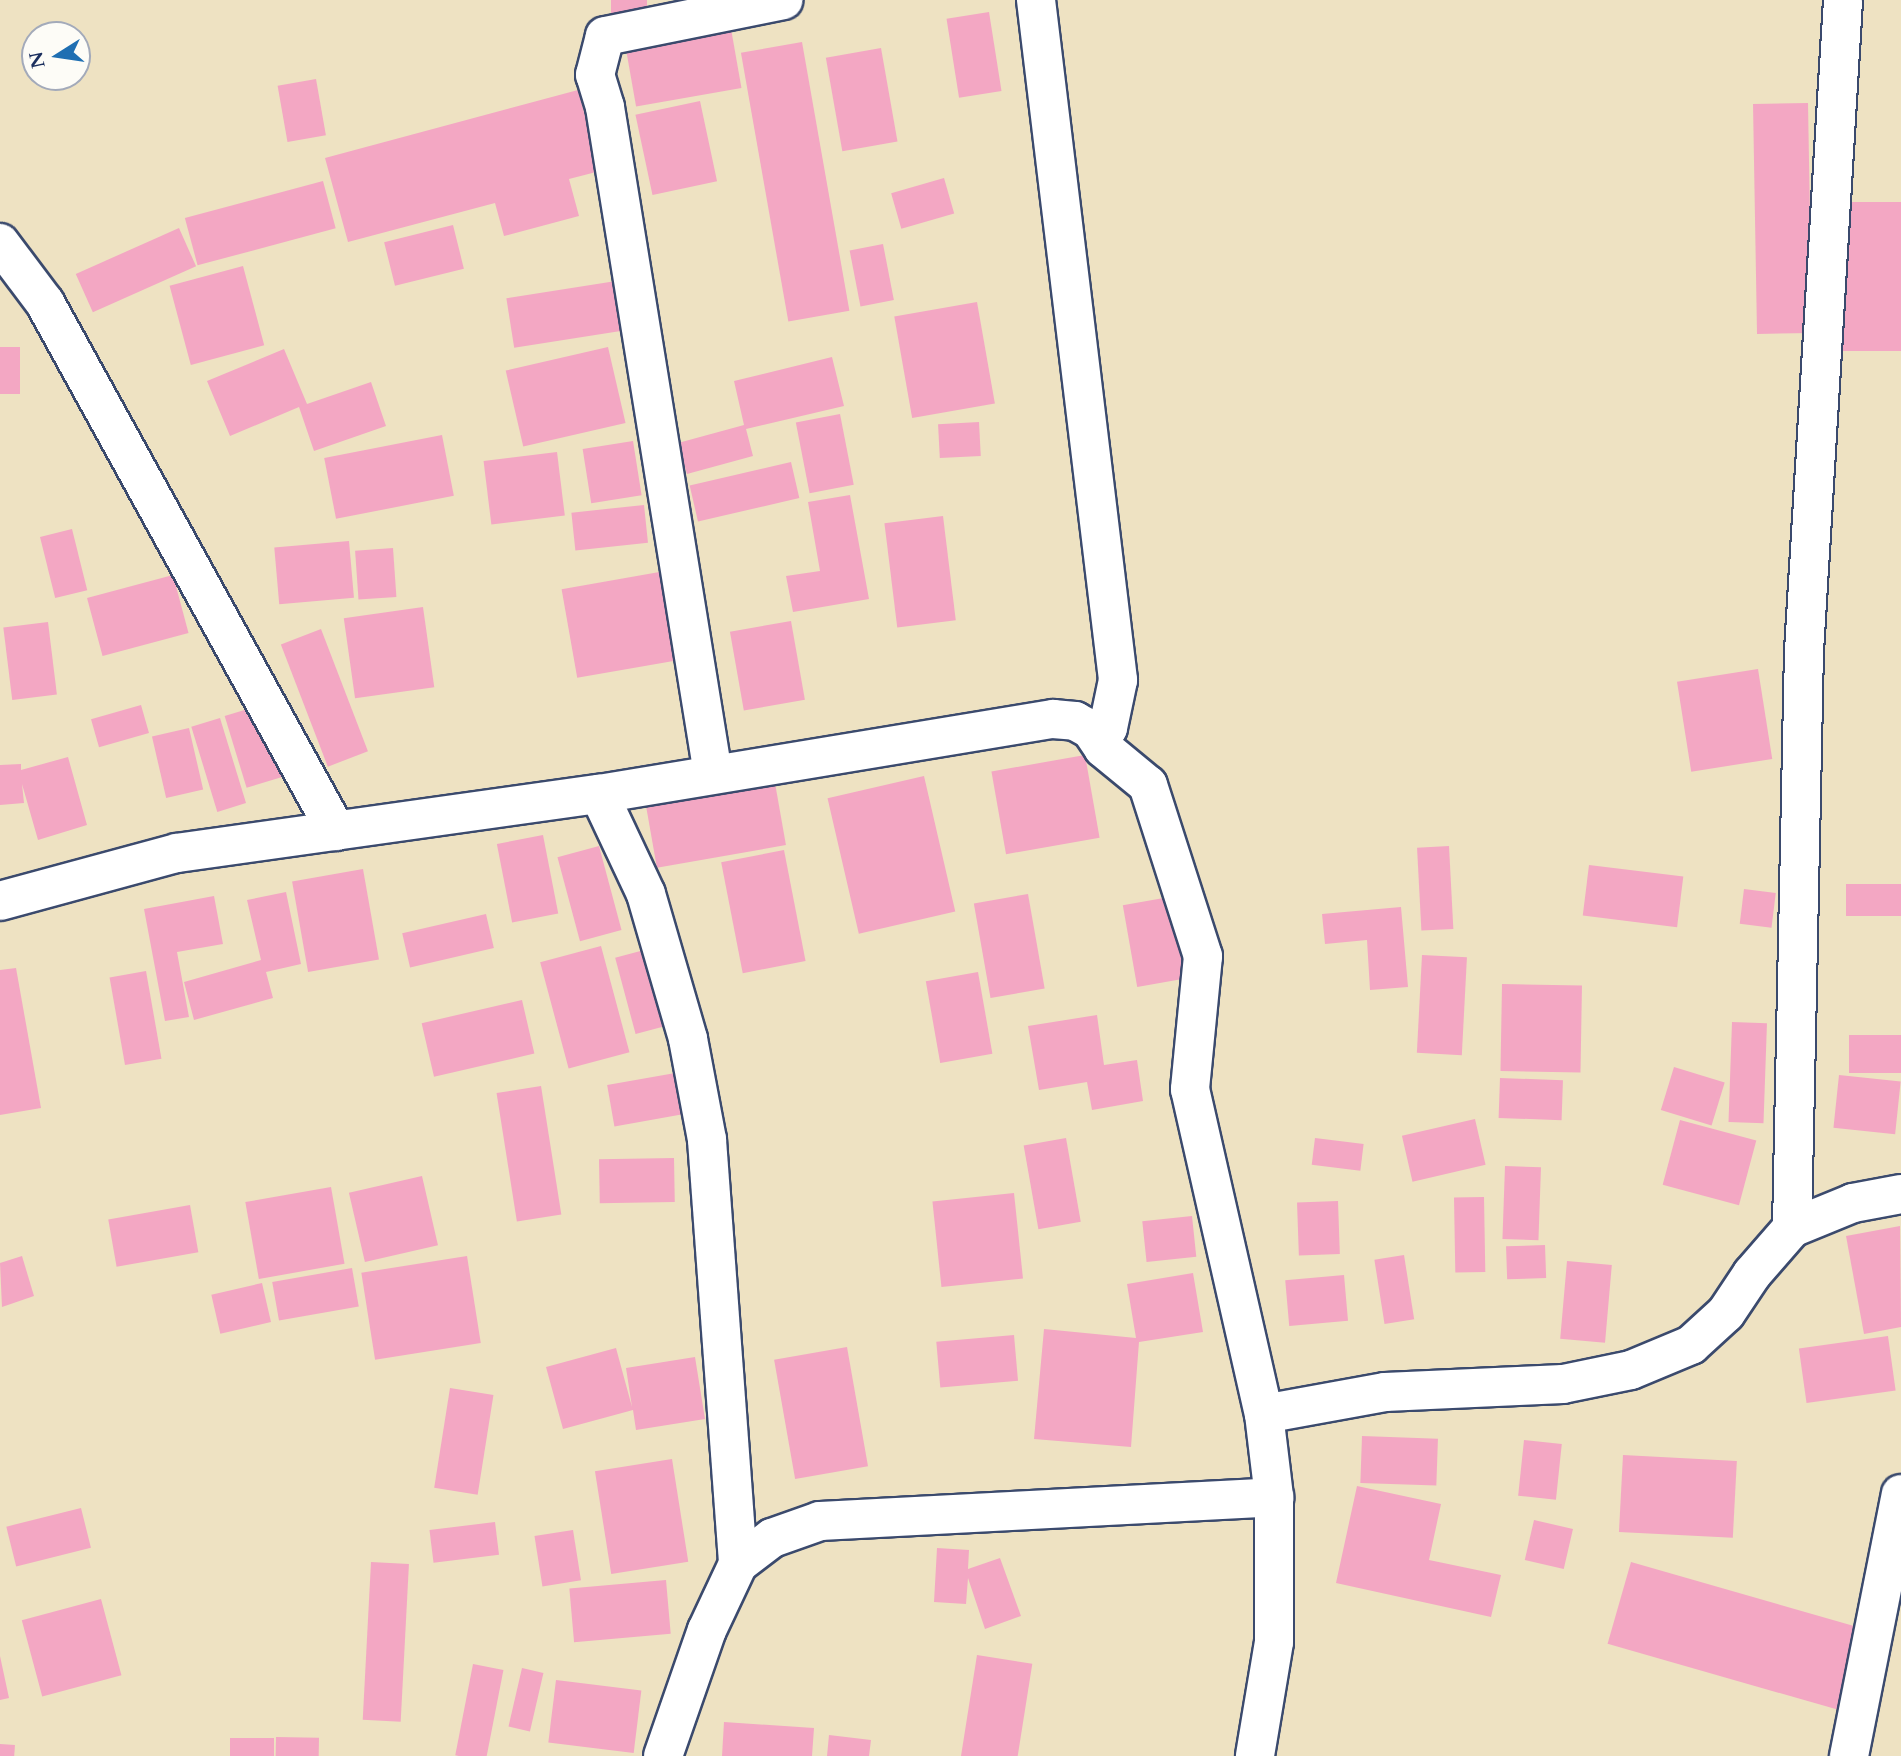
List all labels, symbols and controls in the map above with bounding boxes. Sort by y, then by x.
north arrow [21,21,91,91]
text: N [23,49,52,71]

